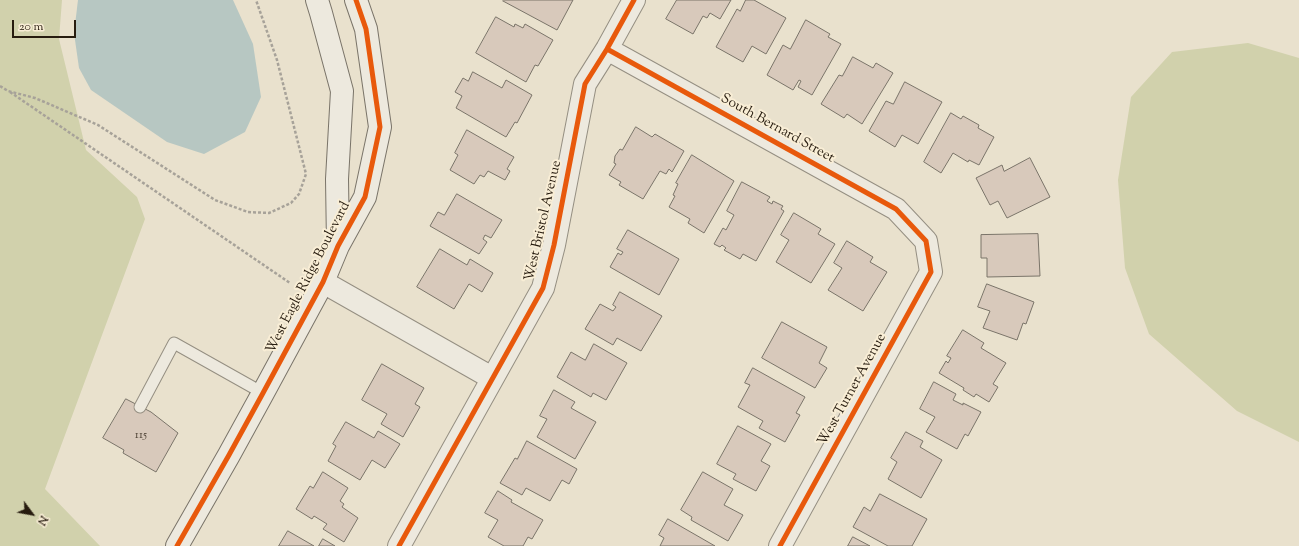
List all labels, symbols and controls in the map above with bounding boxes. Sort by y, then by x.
scale bar [14,12,78,38]
text: 20 m [19,18,43,36]
street label: South Bernard Street [717,91,837,167]
street label: West Bristol Avenue [522,159,566,283]
street label: West Eagle Ridge Boulevard [263,199,355,357]
street label: West Turner Avenue [815,331,891,449]
house number: 115 [135,429,147,443]
north arrow [12,494,52,534]
text: N [33,512,51,528]

